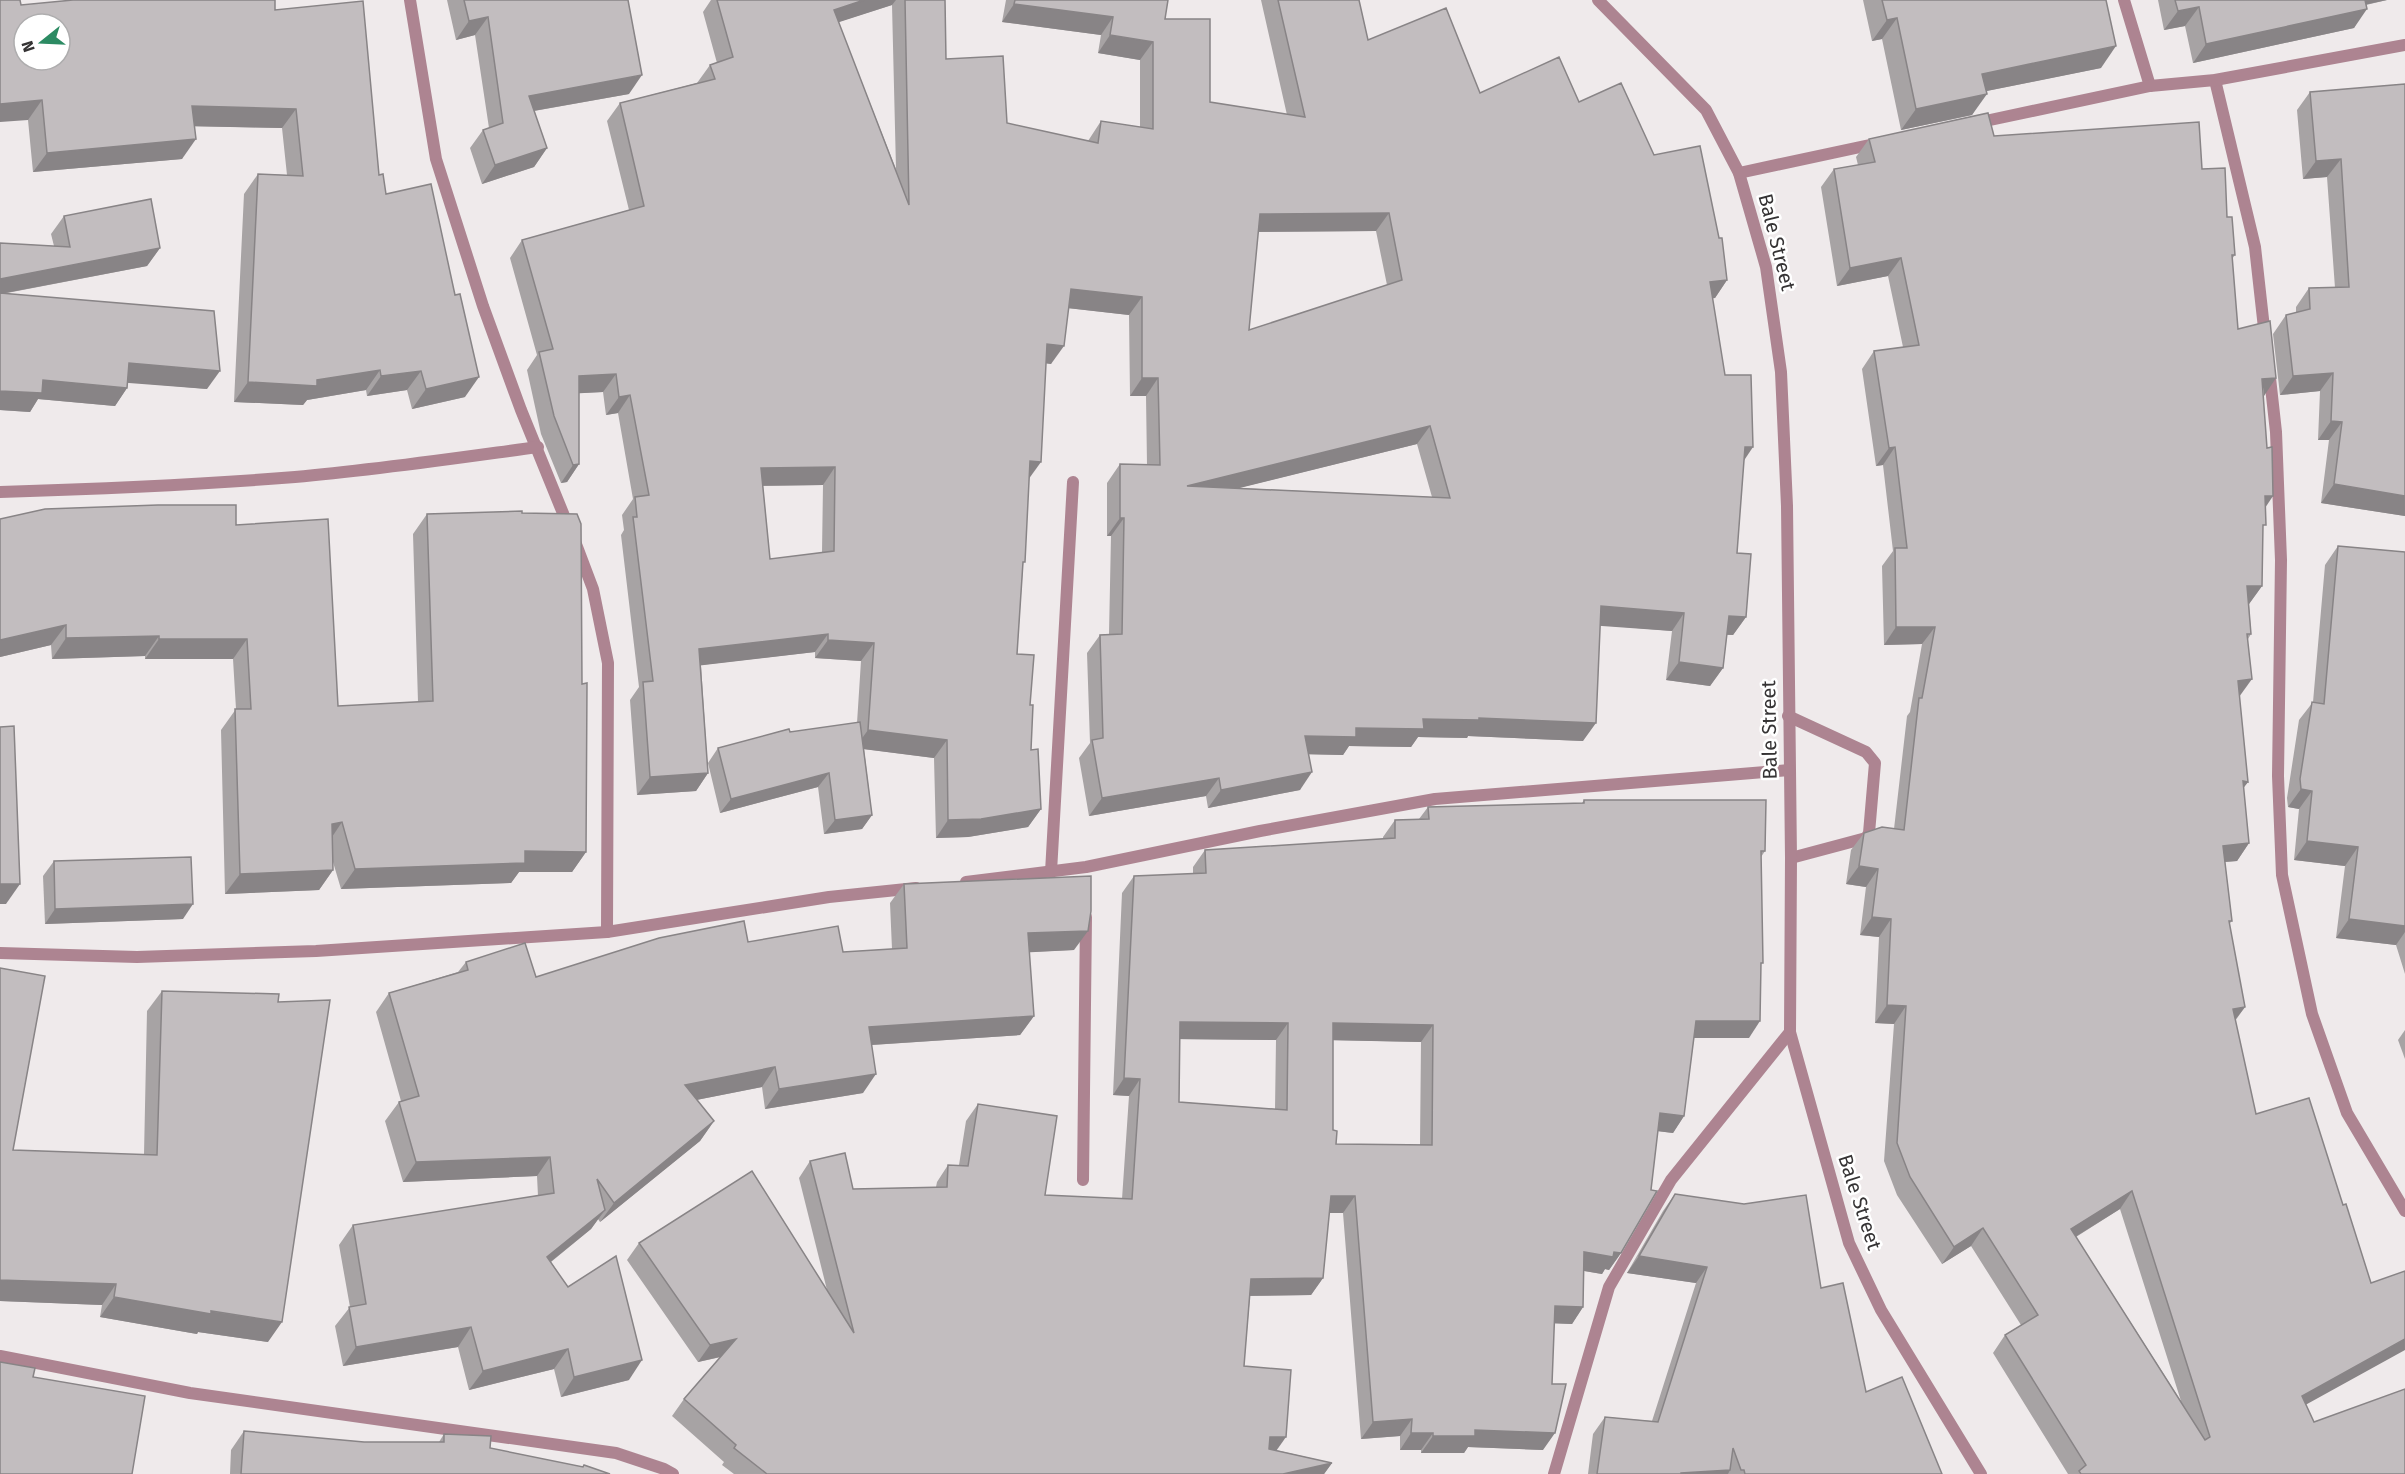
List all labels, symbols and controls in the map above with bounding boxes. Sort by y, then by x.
north arrow [12,12,72,72]
text: N [18,39,39,54]
street label: Bale Street [1753,191,1801,294]
street label: Bale Street [1756,679,1782,780]
street label: Bale Street [1833,1151,1887,1254]

